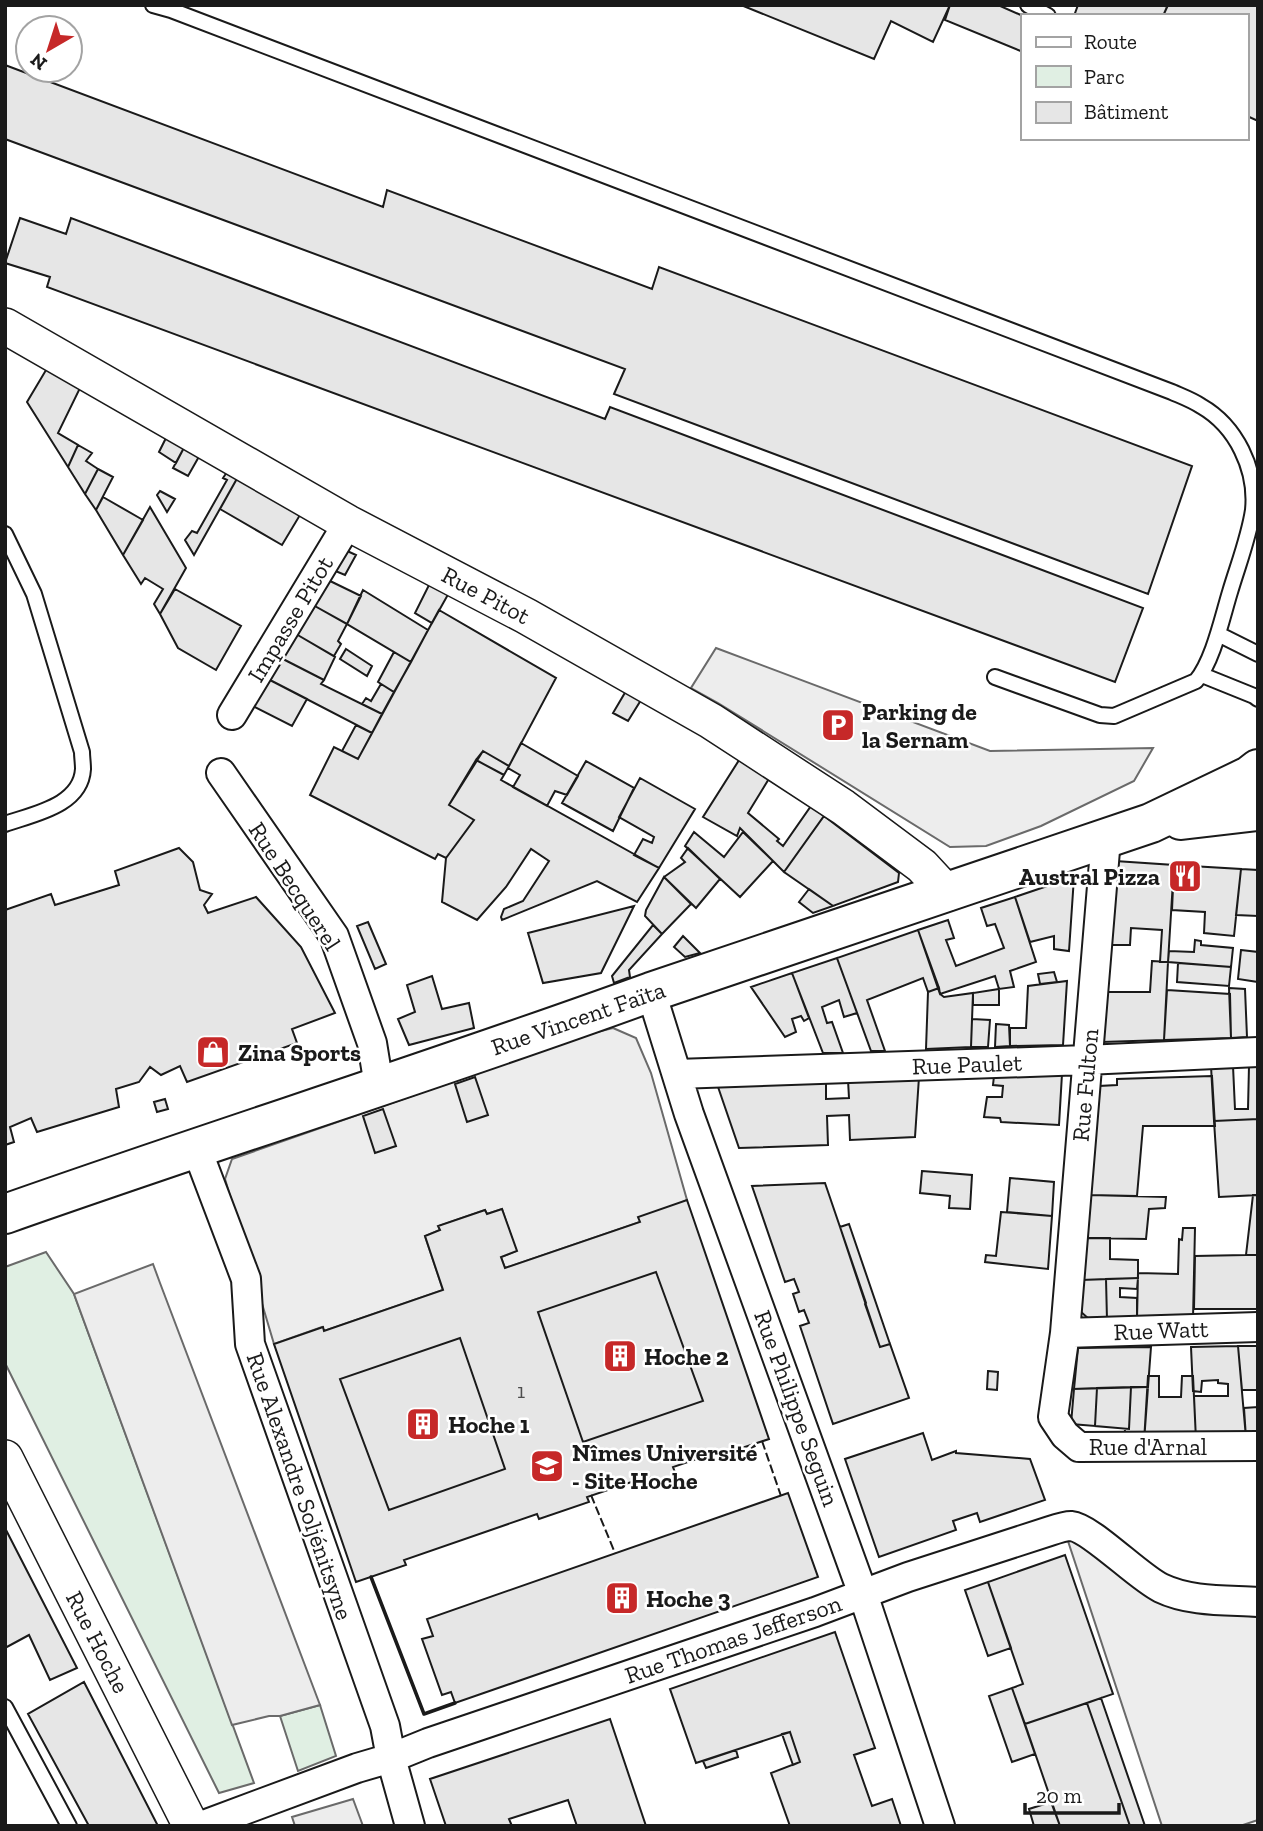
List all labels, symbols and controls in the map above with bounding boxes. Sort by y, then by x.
north arrow [14,14,84,84]
legend [1021,14,1249,140]
text: Route [1084,29,1137,54]
text: N [26,48,51,75]
text: Parc [1084,64,1125,89]
text: Bâtiment [1084,99,1169,124]
street label: Impasse Pitot [241,551,339,687]
street label: Rue Pitot [437,560,535,630]
place label: Parking de la Sernam [862,697,977,754]
parking icon: Parking de la Sernam [819,706,857,744]
street label: Rue Becquerel [243,816,347,956]
restaurant icon: Austral Pizza [1166,857,1204,895]
place label: Austral Pizza [1019,862,1160,891]
street label: Rue Vincent Faïta [487,975,669,1061]
street label: Rue Fulton [1066,1027,1104,1143]
shop icon: Zina Sports [194,1033,232,1071]
place label: Zina Sports [238,1038,361,1067]
street label: Rue Paulet [911,1048,1023,1080]
street label: Rue Philippe Seguin [748,1306,846,1510]
street label: Rue Watt [1113,1314,1209,1346]
building icon: Hoche 2 [601,1337,639,1375]
place label: Hoche 2 [644,1342,729,1371]
street label: Rue Alexandre Soljénitsyne [241,1348,359,1624]
house number: 1 [517,1378,525,1403]
building icon: Hoche 1 [404,1405,442,1443]
place label: Hoche 1 [448,1410,530,1439]
street label: Rue d'Arnal [1089,1432,1207,1461]
place label: Nîmes Université - Site Hoche [572,1438,758,1495]
school or university icon: Nîmes Université - Site Hoche [528,1447,566,1485]
building icon: Hoche 3 [603,1579,641,1617]
place label: Hoche 3 [646,1584,731,1613]
street label: Rue Hoche [60,1586,136,1698]
street label: Rue Thomas Jefferson [621,1588,845,1690]
scale bar [1025,1772,1120,1816]
text: 20 m [1036,1783,1082,1808]

